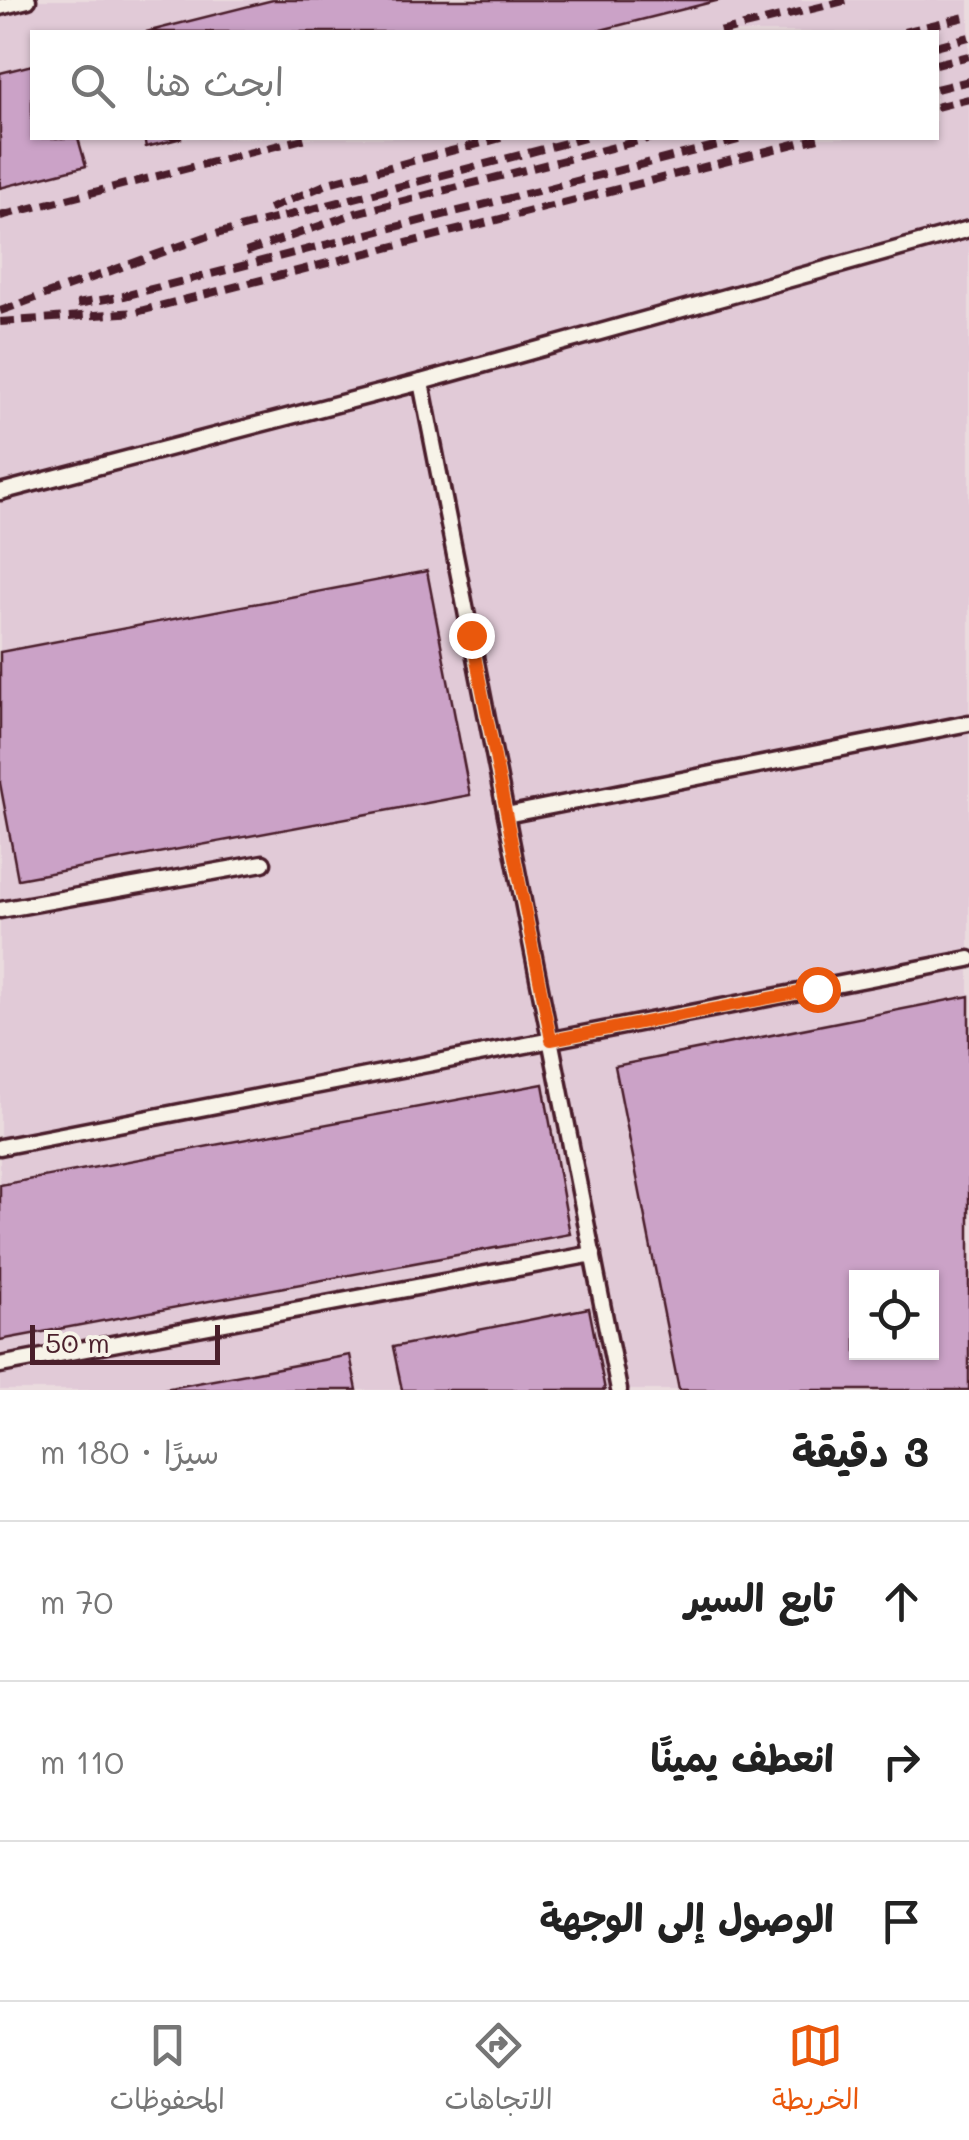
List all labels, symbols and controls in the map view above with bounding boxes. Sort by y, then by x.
search box [30,30,939,140]
text: ابحث هنا [145,56,284,106]
icon: search [65,58,120,113]
route end [449,613,495,659]
route start [795,967,841,1013]
map controls [849,1270,939,1360]
button: locate [849,1270,939,1360]
scale bar [30,1320,220,1364]
text: 50 m [45,1324,110,1360]
text: 3 دقيقة [792,1423,929,1478]
text: سيرًا · 180 m [40,1430,219,1472]
text: تابع السير [685,1572,834,1622]
icon: ahead [874,1574,929,1629]
text: 70 m [40,1580,113,1622]
text: انعطف يمينًا [651,1732,834,1782]
icon: right [874,1734,929,1789]
text: 110 m [40,1740,124,1782]
text: الوصول إلى الوجهة [539,1892,834,1942]
icon: arrive [874,1894,929,1949]
tab: المحفوظات [110,2018,225,2124]
tab: الاتجاهات [444,2018,553,2124]
tab: الخريطة [772,2018,859,2124]

